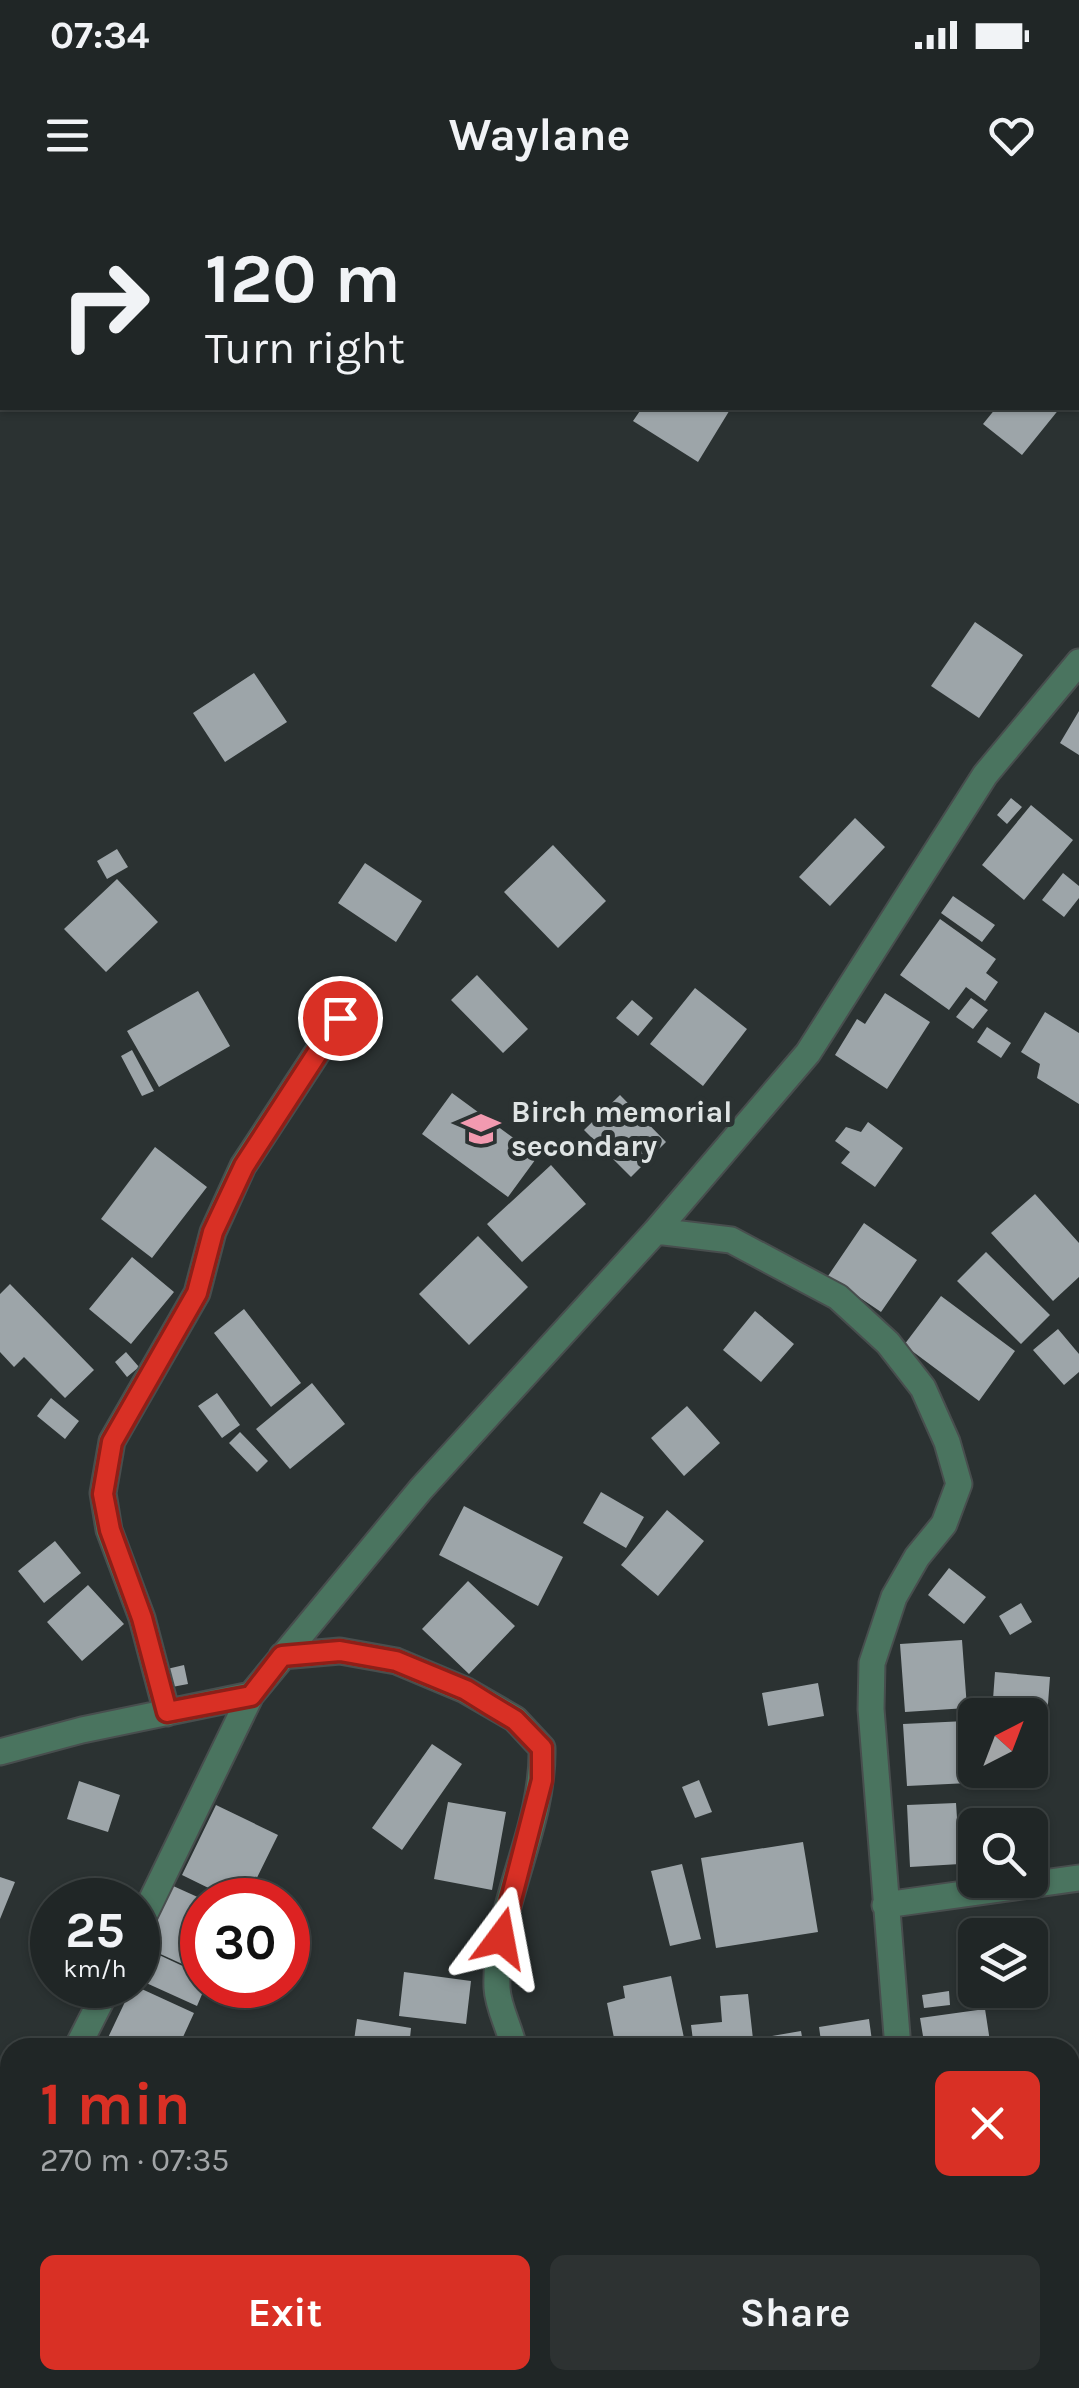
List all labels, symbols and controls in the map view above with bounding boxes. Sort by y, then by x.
text: 07:34 [50,13,149,58]
icon: menu [40,108,95,163]
icon: heart [984,108,1039,163]
text: Waylane [449,109,630,161]
text: 120 m [205,238,401,320]
icon: right [40,240,170,370]
text: Turn right [205,322,405,374]
pin [298,976,383,1061]
icon: arrive [313,991,368,1046]
place label: Birch memorial secondary [511,1094,732,1164]
school or university icon: Birch memorial secondary [460,1108,502,1150]
north arrow [958,1698,1048,1788]
map controls [958,1698,1048,2008]
button: search [958,1808,1048,1898]
speed limit sign: 30 [180,1878,310,2008]
position arrow [449,1886,553,1990]
text: 25 [65,1901,125,1960]
button: layers [958,1918,1048,2008]
text: km/h [63,1954,127,1983]
text: 1 min [40,2069,191,2139]
button: close [935,2071,1040,2176]
text: 270 m · 07:35 [40,2142,229,2179]
button: Exit [40,2255,530,2370]
button: Share [550,2255,1040,2370]

